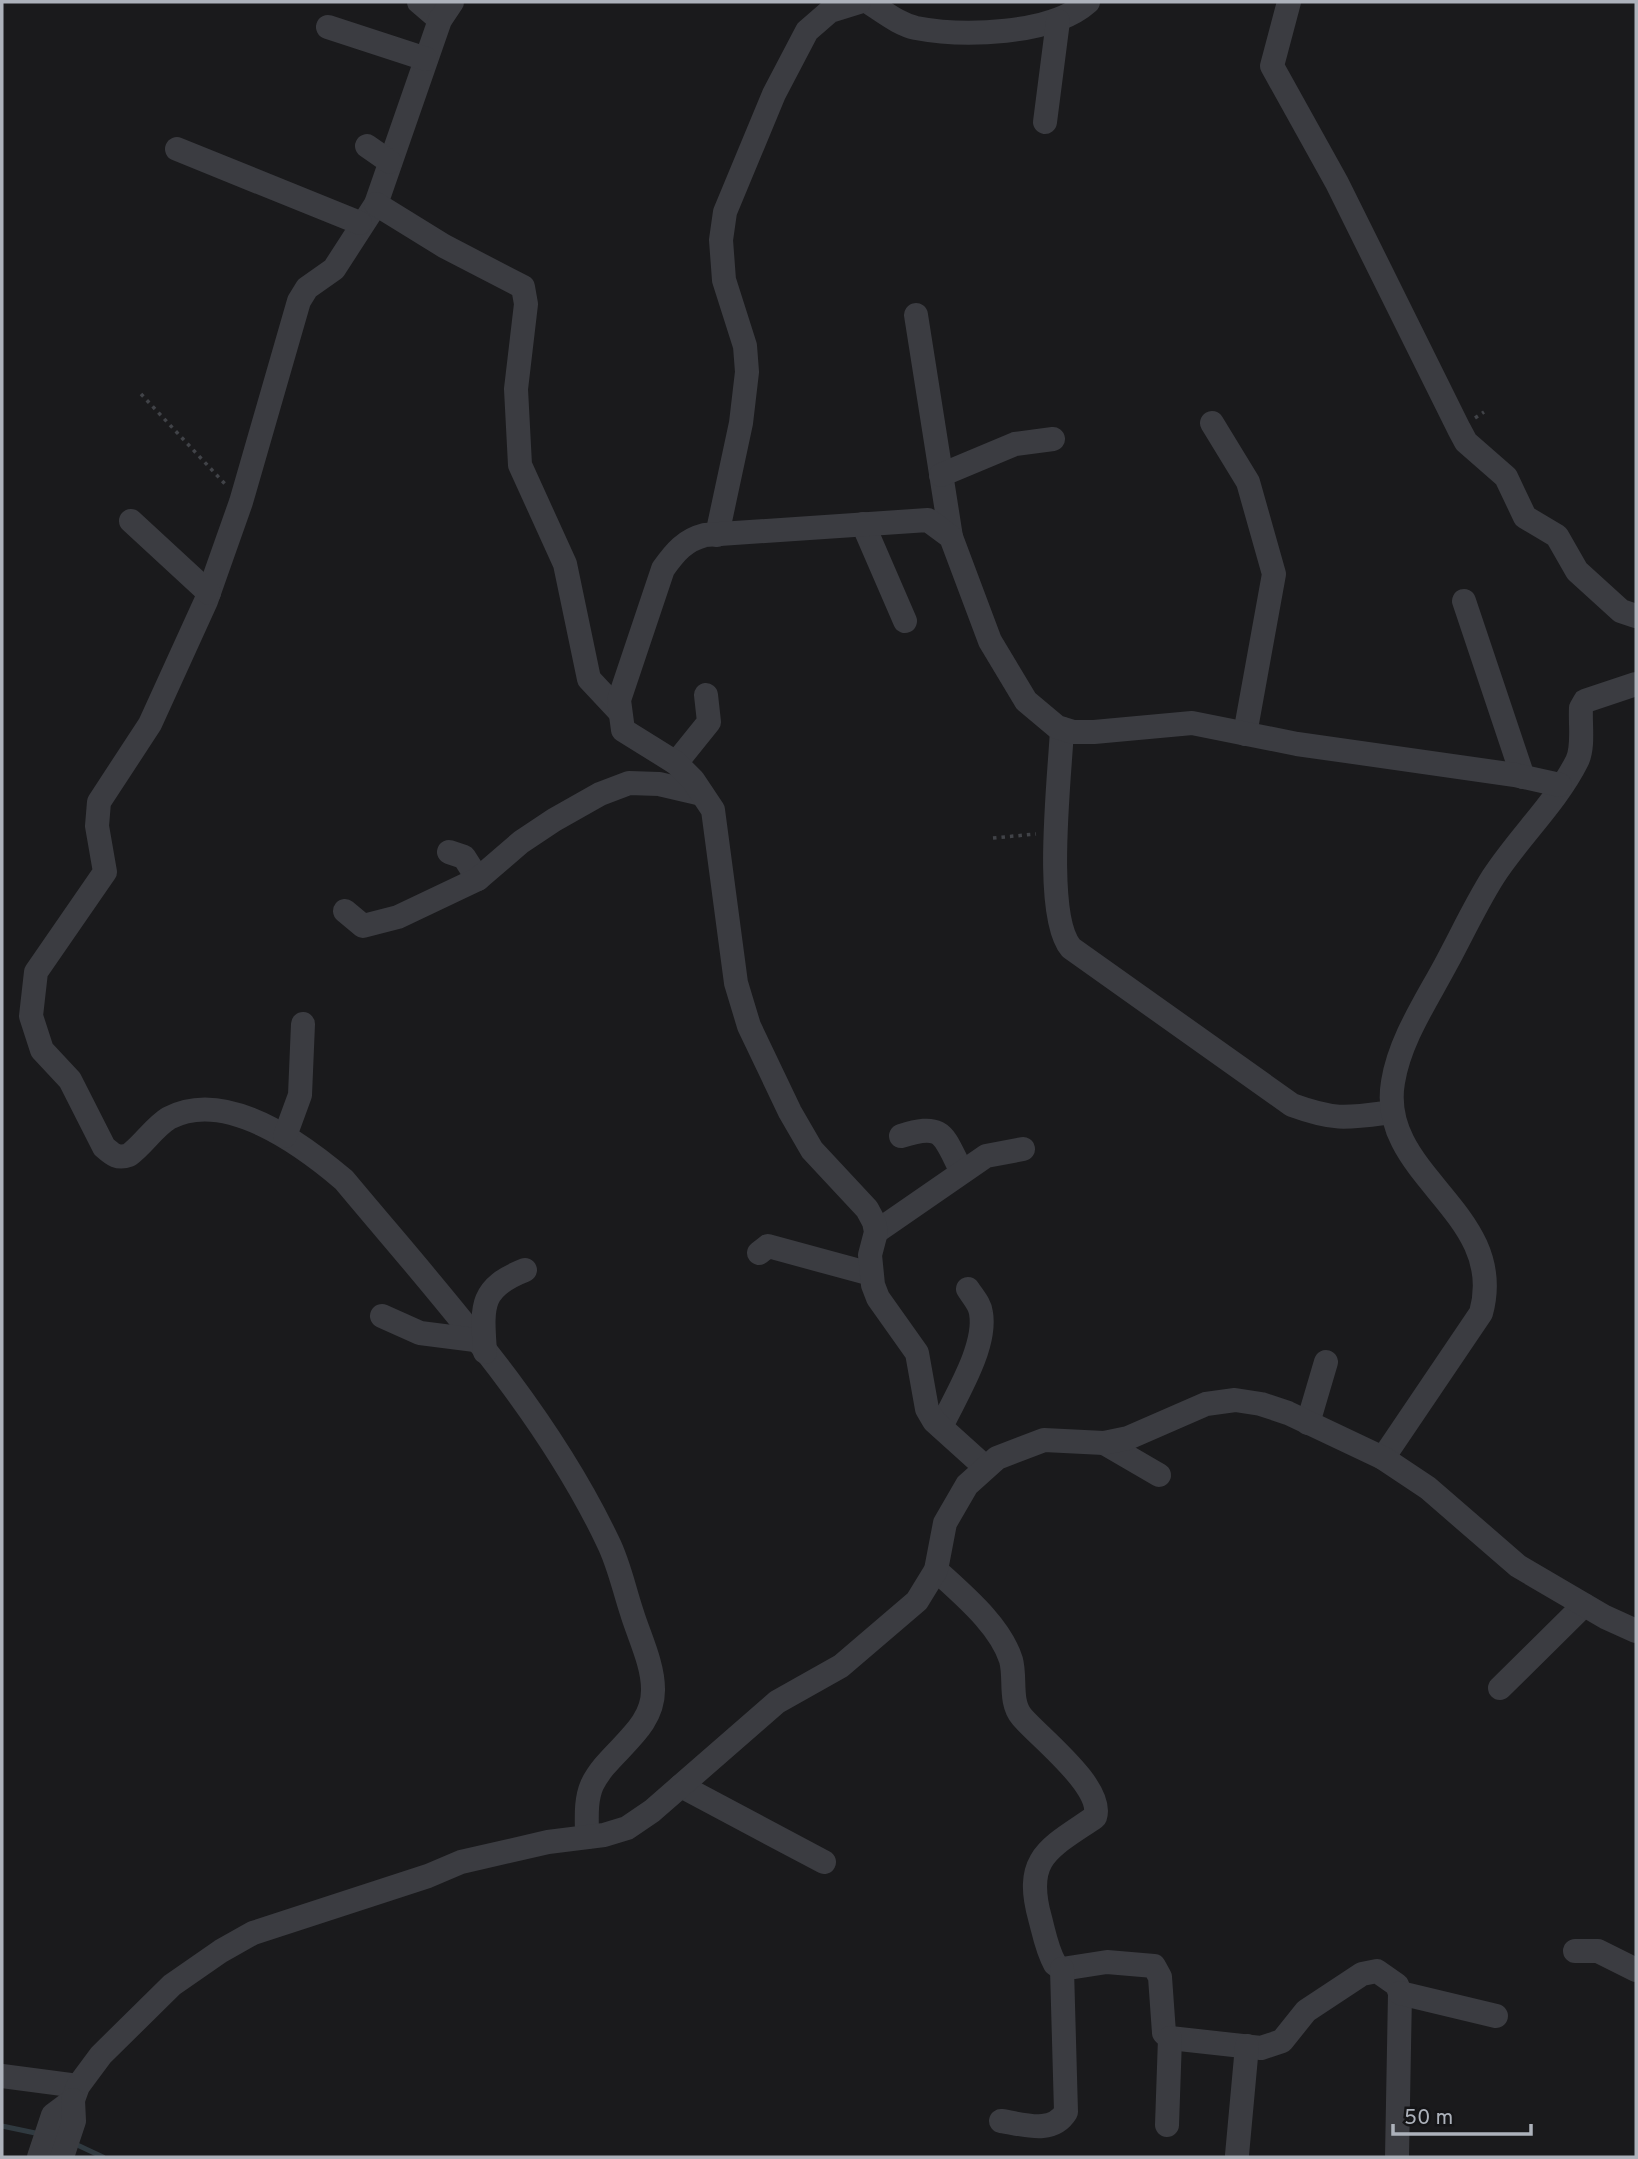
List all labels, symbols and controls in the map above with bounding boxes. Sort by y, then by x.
scale bar [1393,2092,1531,2136]
text: 50 m [1404,2105,1453,2132]

